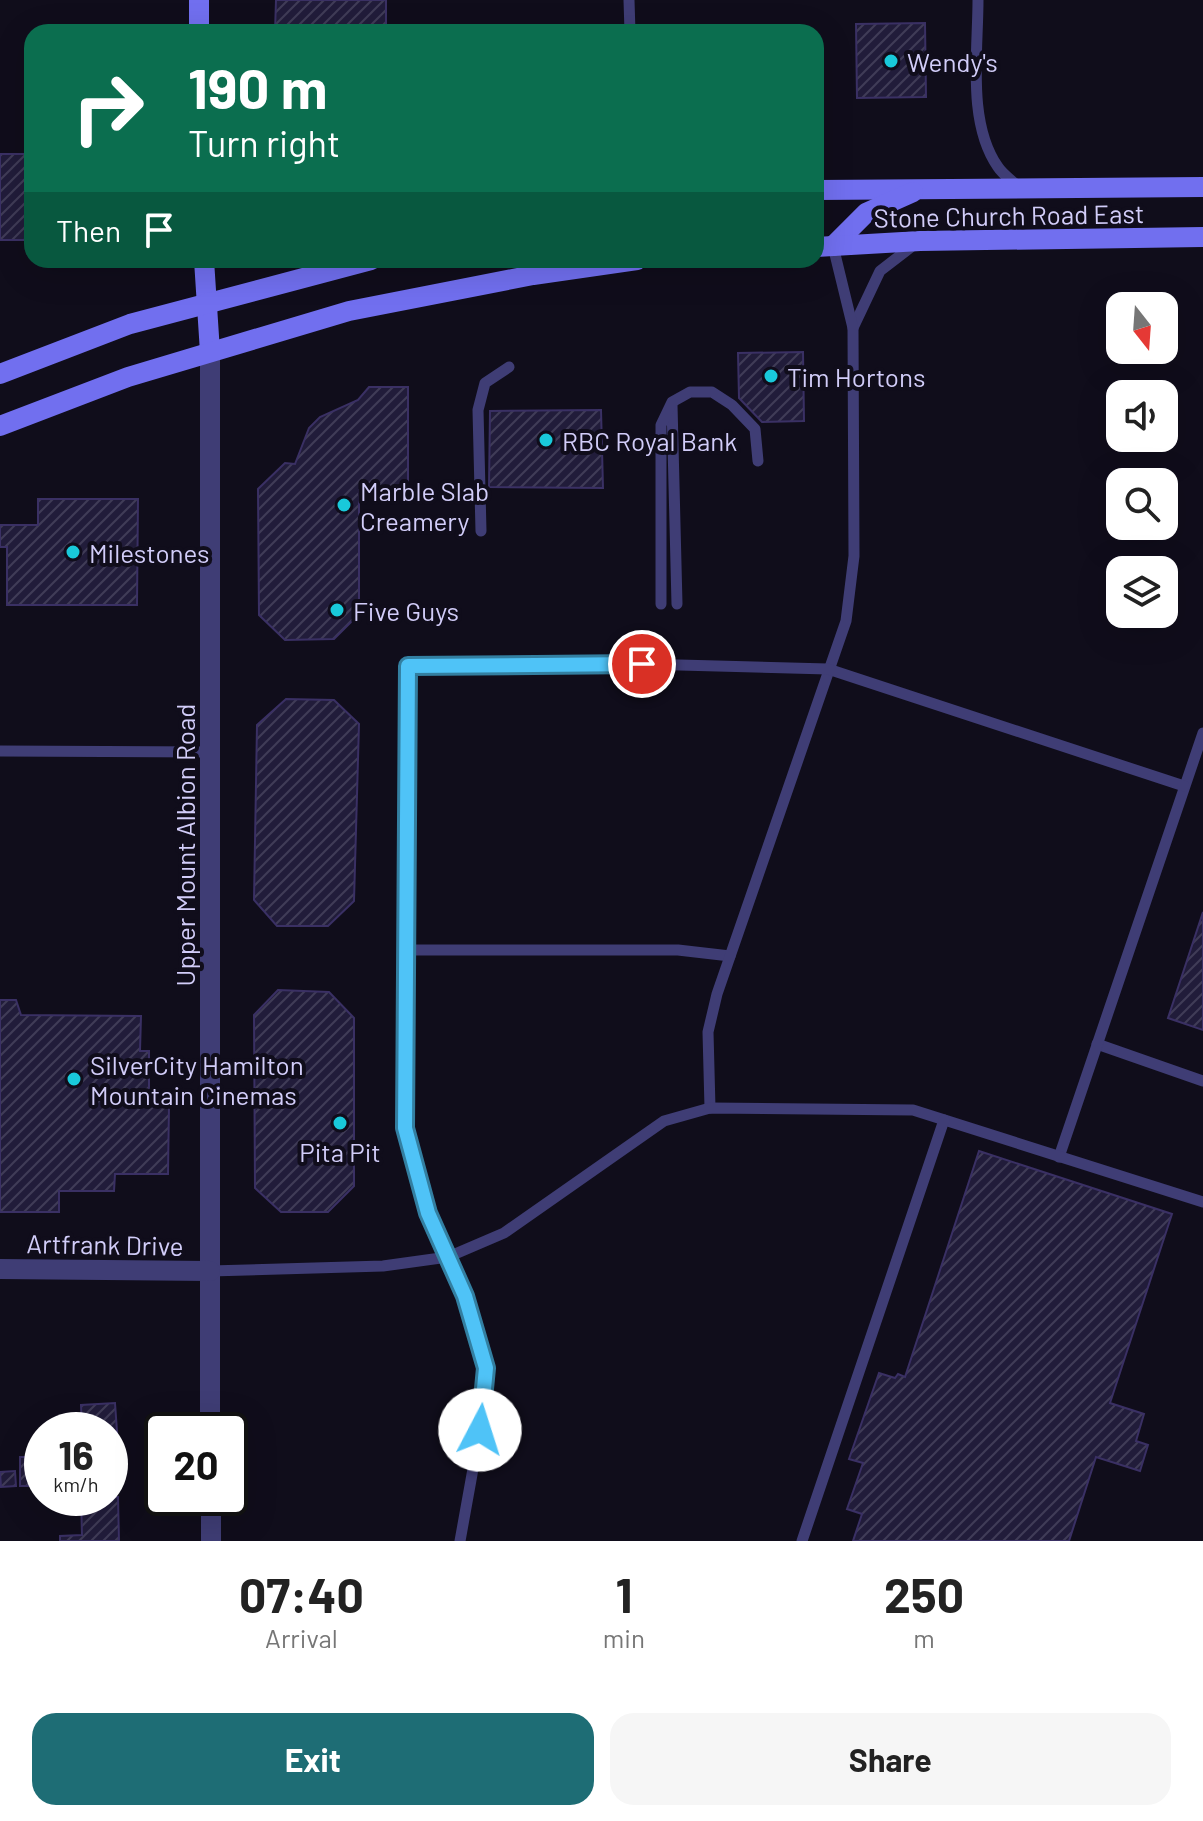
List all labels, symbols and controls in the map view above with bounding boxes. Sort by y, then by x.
place label: Wendy's [907,46,998,77]
marker: Wendy's [882,52,900,70]
text: 190 m [188,53,327,120]
icon: right [56,56,160,160]
text: Turn right [188,121,340,164]
street label: Stone Church Road East [873,197,1145,233]
icon: arrive [137,208,181,252]
text: Then [56,212,121,248]
north arrow [1106,292,1178,364]
map controls [1106,292,1178,628]
place label: Tim Hortons [787,361,926,392]
marker: Tim Hortons [762,367,780,385]
button: sound [1106,380,1178,452]
place label: RBC Royal Bank [562,425,737,456]
marker: RBC Royal Bank [537,431,555,449]
button: search [1106,468,1178,540]
place label: Marble Slab Creamery [360,475,489,536]
marker: Marble Slab Creamery [335,496,353,514]
place label: Milestones [89,537,210,568]
marker: Milestones [64,543,82,561]
button: layers [1106,556,1178,628]
place label: Five Guys [353,595,459,626]
marker: Five Guys [328,601,346,619]
pin [608,630,676,698]
icon: arrive [620,642,664,686]
street label: Upper Mount Albion Road [169,704,200,986]
place label: SilverCity Hamilton Mountain Cinemas [90,1049,304,1110]
marker: SilverCity Hamilton Mountain Cinemas [65,1070,83,1088]
marker: Pita Pit [331,1114,349,1132]
place label: Pita Pit [299,1136,381,1167]
street label: Artfrank Drive [26,1227,184,1261]
position arrow [438,1388,522,1472]
speed limit sign: 20 [144,1412,248,1516]
text: 16 [58,1430,94,1478]
text: km/h [53,1472,99,1496]
text: 07:40 [239,1565,364,1623]
text: 1 [615,1565,632,1623]
text: 250 [884,1565,964,1623]
text: Arrival [265,1622,338,1653]
text: min [603,1622,645,1653]
text: m [913,1622,935,1653]
button: Exit [32,1713,594,1805]
button: Share [610,1713,1171,1805]

